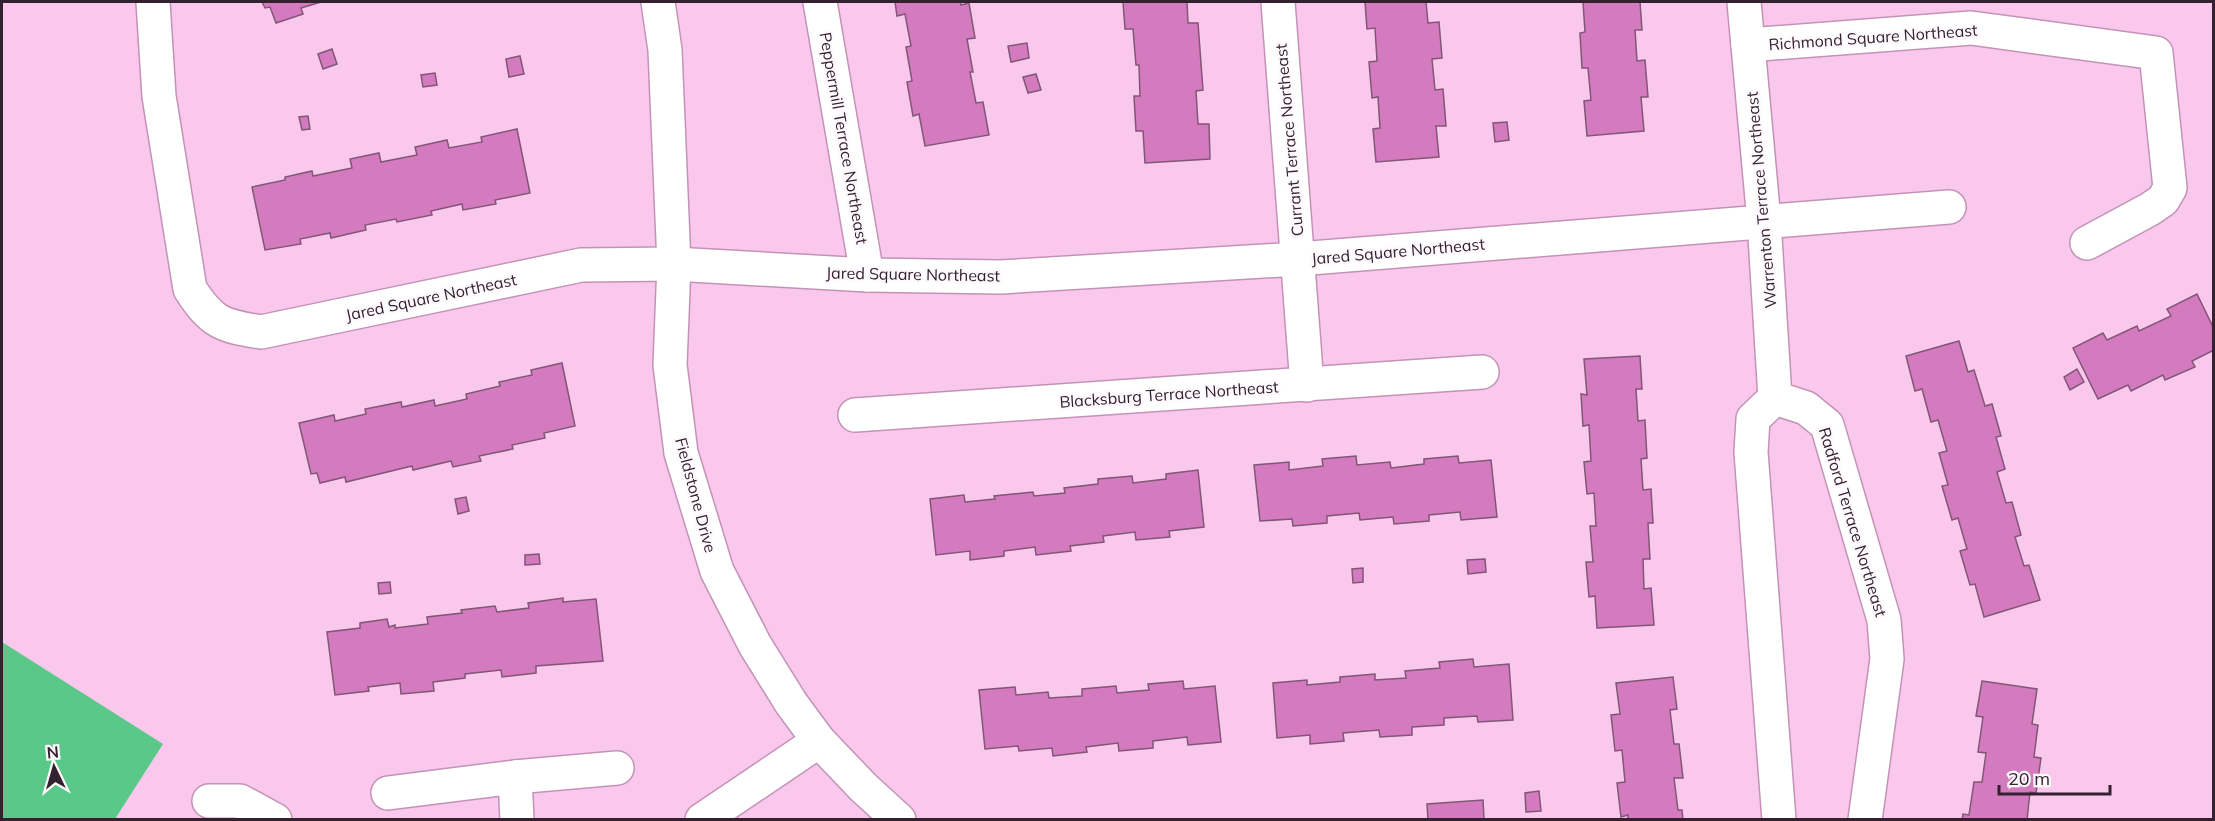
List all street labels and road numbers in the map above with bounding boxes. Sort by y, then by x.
street label: Richmond Square Northeast [1768,20,1979,54]
street label: Peppermill Terrace Northeast [815,30,873,246]
street label: Currant Terrace Northeast [1271,42,1307,237]
street label: Warrenton Terrace Northeast [1742,91,1780,309]
street label: Jared Square Northeast [1310,233,1486,269]
street label: Jared Square Northeast [826,262,1001,286]
street label: Jared Square Northeast [344,269,519,325]
street label: Blacksburg Terrace Northeast [1059,376,1280,412]
street label: Radford Terrace Northeast [1815,425,1891,620]
street label: Fieldstone Drive [671,435,721,555]

